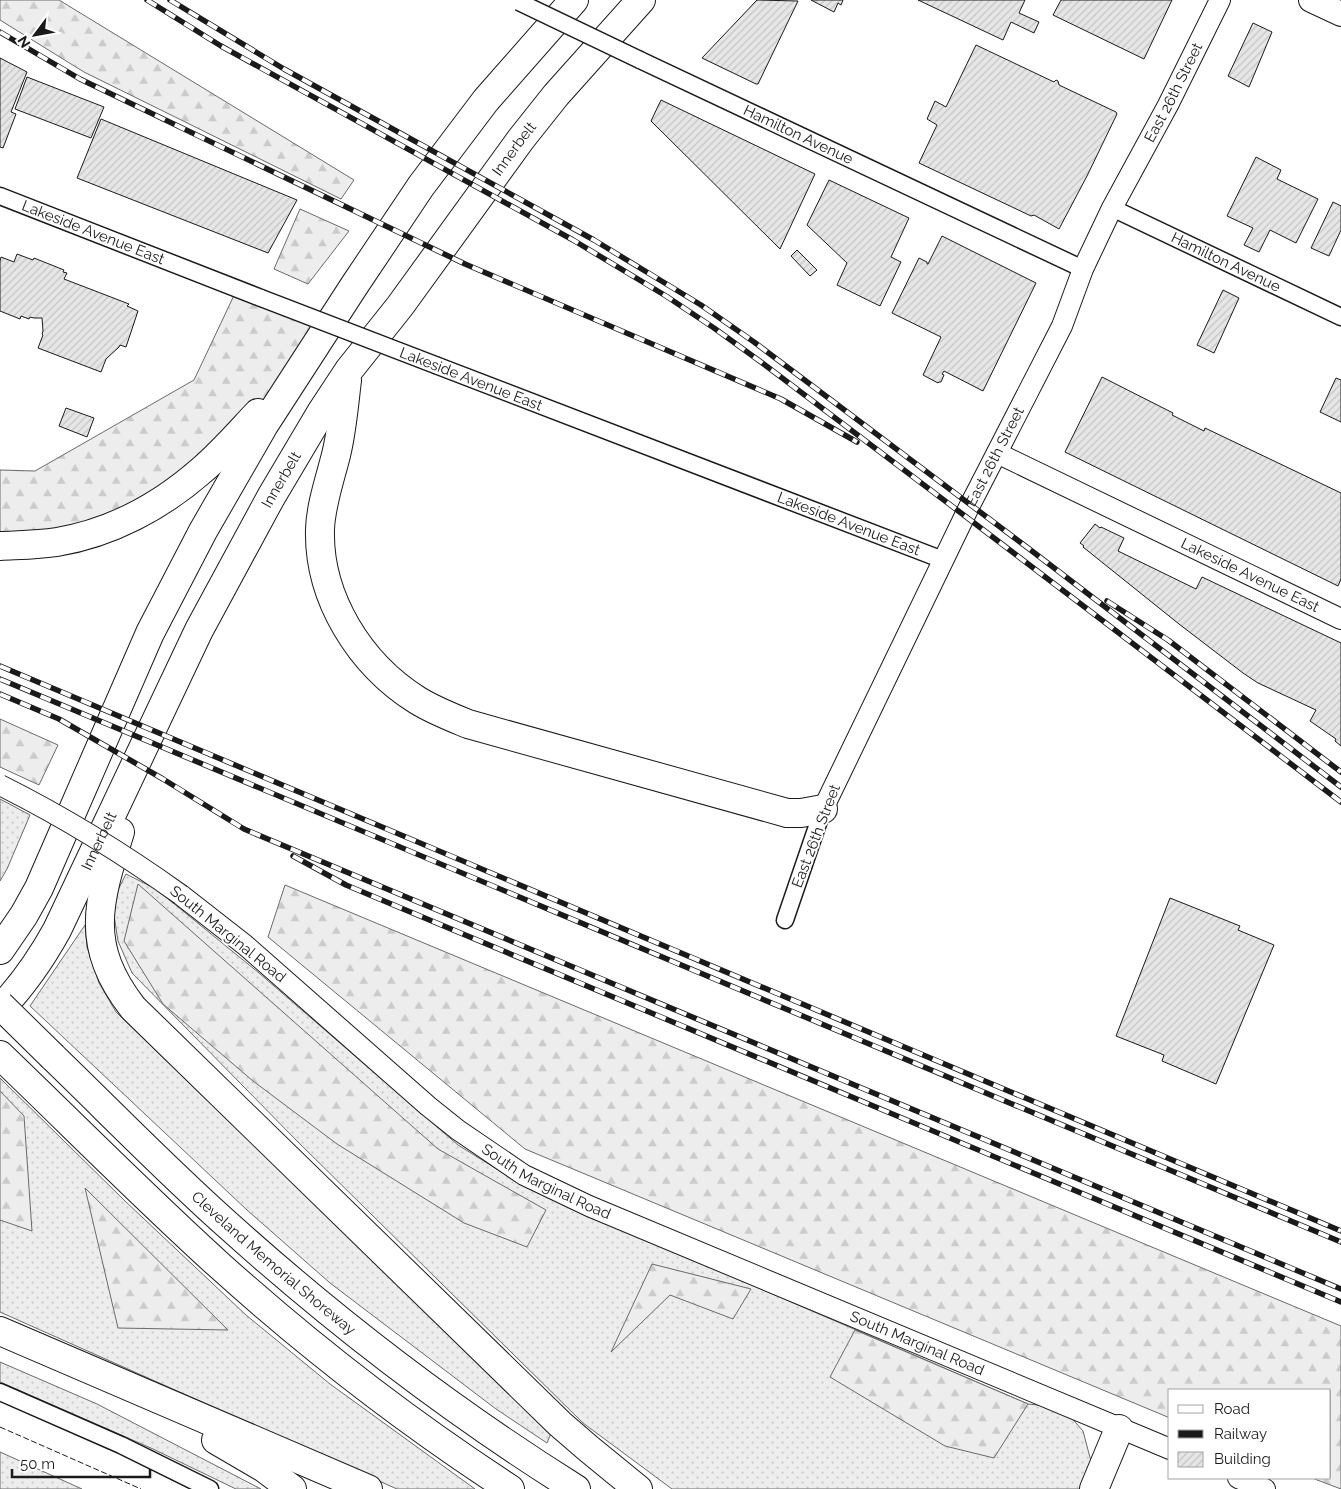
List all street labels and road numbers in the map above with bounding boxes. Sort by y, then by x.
street label: East 26th Street [1140,40,1206,146]
street label: Hamilton Avenue [741,101,856,168]
street label: Innerbelt [488,118,540,179]
street label: Lakeside Avenue East [19,196,167,268]
street label: Hamilton Avenue [1168,228,1284,296]
street label: Lakeside Avenue East [397,343,545,415]
street label: East 26th Street [962,404,1028,509]
street label: Innerbelt [258,448,305,511]
street label: Lakeside Avenue East [775,488,923,559]
street label: Lakeside Avenue East [1178,534,1322,616]
street label: East 26th Street [788,782,844,890]
street label: Innerbelt [78,809,121,873]
street label: South Marginal Road [166,882,290,986]
street label: South Marginal Road [478,1140,613,1223]
street label: Cleveland Memorial Shoreway [188,1187,359,1339]
street label: South Marginal Road [847,1307,987,1379]

